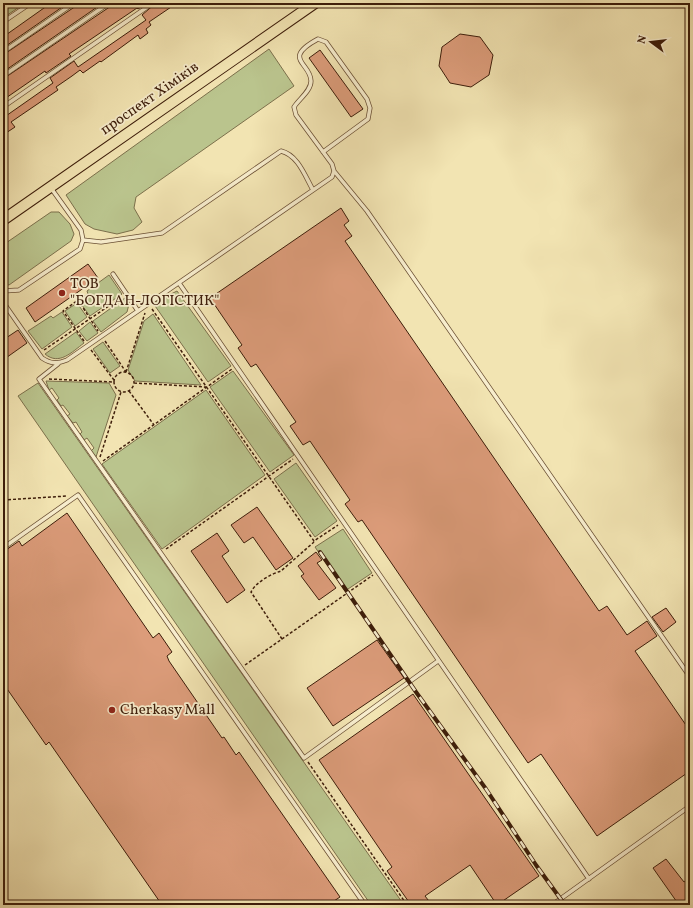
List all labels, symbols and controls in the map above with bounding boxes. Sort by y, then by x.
north arrow [631,22,671,62]
text: N [635,34,651,46]
street label: проспект Хіміків [97,57,203,141]
place label: ТОВ "БОГДАН-ЛОГІСТИК" [70,274,219,312]
marker: ТОВ "БОГДАН-ЛОГІСТИК" [57,288,67,298]
place label: Cherkasy Mall [120,700,215,721]
marker: Cherkasy Mall [107,705,117,715]

